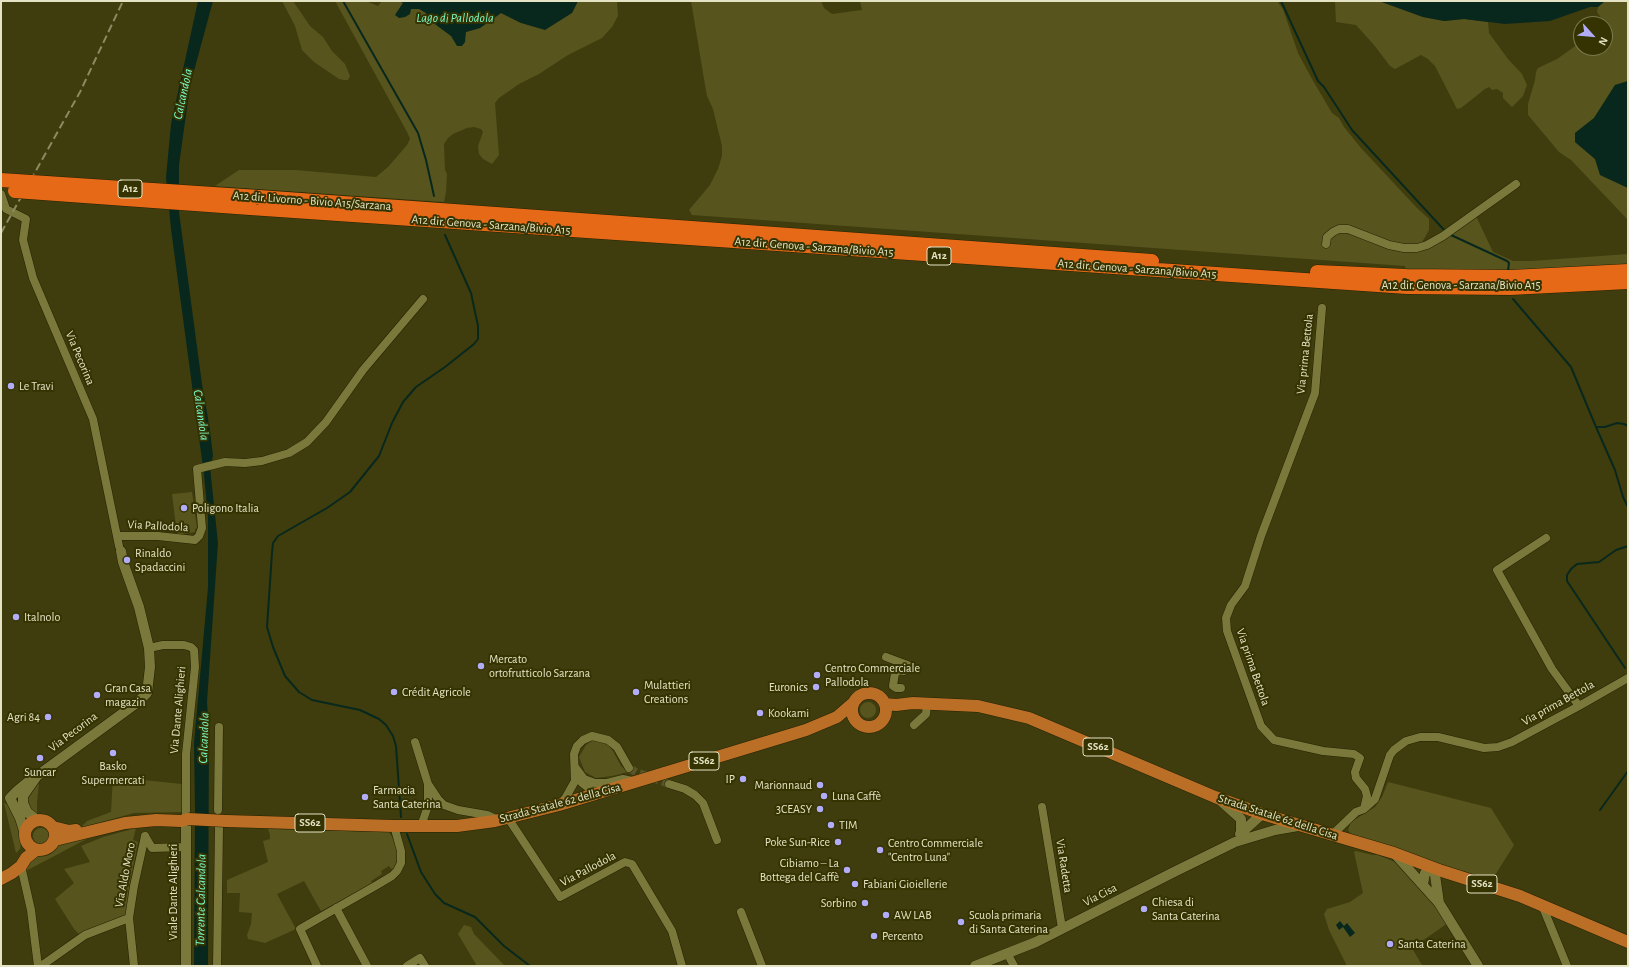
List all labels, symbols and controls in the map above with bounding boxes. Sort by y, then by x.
water label: Lago di Pallodola [416,10,494,26]
north arrow [1573,16,1613,56]
text: N [1597,35,1610,47]
water label: Calcandola [170,67,196,121]
road number: A12 [118,180,142,198]
street label: A12 dir. Livorno - Bivio A15/Sarzana [232,188,392,214]
street label: A12 dir. Genova - Sarzana/Bivio A15 [411,212,571,238]
street label: A12 dir. Genova - Sarzana/Bivio A15 [734,234,894,260]
road number: A12 [927,247,951,265]
street label: A12 dir. Genova - Sarzana/Bivio A15 [1057,256,1217,282]
street label: A12 dir. Genova - Sarzana/Bivio A15 [1381,278,1541,292]
street label: Via prima Bettola [1294,313,1316,395]
street label: Via Pecorina [62,329,98,387]
place label: Le Travi [19,379,54,393]
marker: Le Travi [6,381,16,391]
water label: Calcandola [190,389,212,441]
place label: Poligono Italia [192,501,259,515]
marker: Poligono Italia [179,503,189,513]
street label: Via Pallodola [127,517,189,535]
place label: Rinaldo Spadaccini [135,546,185,574]
marker: Rinaldo Spadaccini [122,555,132,565]
place label: Italnolo [24,610,60,624]
marker: Italnolo [11,612,21,622]
street label: Via prima Bettola [1233,626,1273,708]
place label: Mercato ortofrutticolo Sarzana [489,652,590,680]
marker: Mercato ortofrutticolo Sarzana [476,661,486,671]
place label: Centro Commerciale Pallodola [825,661,920,689]
street label: Via Dante Alighieri [167,666,189,754]
marker: Centro Commerciale Pallodola [812,670,822,680]
street label: Via prima Bettola [1519,677,1597,729]
place label: Mulattieri Creations [644,678,691,706]
place label: Euronics [769,680,808,694]
place label: Gran Casa magazin [105,681,151,709]
marker: Euronics [811,682,821,692]
place label: Crédit Agricole [402,685,471,699]
marker: Crédit Agricole [389,687,399,697]
marker: Mulattieri Creations [631,687,641,697]
marker: Gran Casa magazin [92,690,102,700]
place label: Kookami [768,706,809,720]
marker: Kookami [755,708,765,718]
street label: Via Pecorina [46,709,100,755]
place label: Agri 84 [7,710,40,724]
marker: Agri 84 [43,712,53,722]
water label: Calcandola [195,712,213,764]
road number: SS62 [1083,738,1113,756]
marker: Basko Supermercati [108,748,118,758]
road number: SS62 [689,752,719,770]
marker: Suncar [35,753,45,763]
place label: Basko Supermercati [81,759,145,787]
place label: Suncar [24,765,56,779]
place label: IP [726,772,735,786]
marker: IP [738,774,748,784]
place label: Marionnaud [755,778,812,792]
street label: Strada Statale 62 della Cisa [498,780,622,826]
marker: Marionnaud [815,780,825,790]
place label: Farmacia Santa Caterina [373,783,441,811]
place label: Luna Caffè [832,789,881,803]
marker: Luna Caffè [819,791,829,801]
street label: Strada Statale 62 della Cisa [1216,791,1340,843]
marker: Farmacia Santa Caterina [360,792,370,802]
place label: 3CEASY [776,802,812,816]
marker: 3CEASY [815,804,825,814]
road number: SS62 [295,814,325,832]
place label: TIM [839,818,858,832]
marker: TIM [826,820,836,830]
place label: Poke Sun-Rice [765,835,830,849]
place label: Centro Commerciale "Centro Luna" [888,836,983,864]
marker: Poke Sun-Rice [833,837,843,847]
street label: Via Radetta [1053,838,1075,894]
street label: Via Aldo Moro [112,841,138,909]
street label: Viale Dante Alighieri [166,844,180,940]
marker: Centro Commerciale "Centro Luna" [875,845,885,855]
street label: Via Pallodola [558,848,618,890]
water label: Torrente Calcandola [192,854,210,946]
place label: Cibiamo – La Bottega del Caffè [760,856,839,884]
marker: Cibiamo – La Bottega del Caffè [842,865,852,875]
road number: SS62 [1467,875,1497,893]
place label: Fabiani Gioiellerie [863,877,947,891]
marker: Fabiani Gioiellerie [850,879,860,889]
street label: Via Cisa [1081,880,1119,910]
place label: Chiesa di Santa Caterina [1152,895,1220,923]
place label: Sorbino [821,896,857,910]
marker: Sorbino [860,898,870,908]
marker: Chiesa di Santa Caterina [1139,904,1149,914]
place label: AW LAB [894,908,932,922]
place label: Scuola primaria di Santa Caterina [969,908,1048,936]
marker: AW LAB [881,910,891,920]
marker: Scuola primaria di Santa Caterina [956,917,966,927]
place label: Percento [882,929,923,943]
marker: Percento [869,931,879,941]
place label: Santa Caterina [1398,937,1466,951]
marker: Santa Caterina [1385,939,1395,949]

